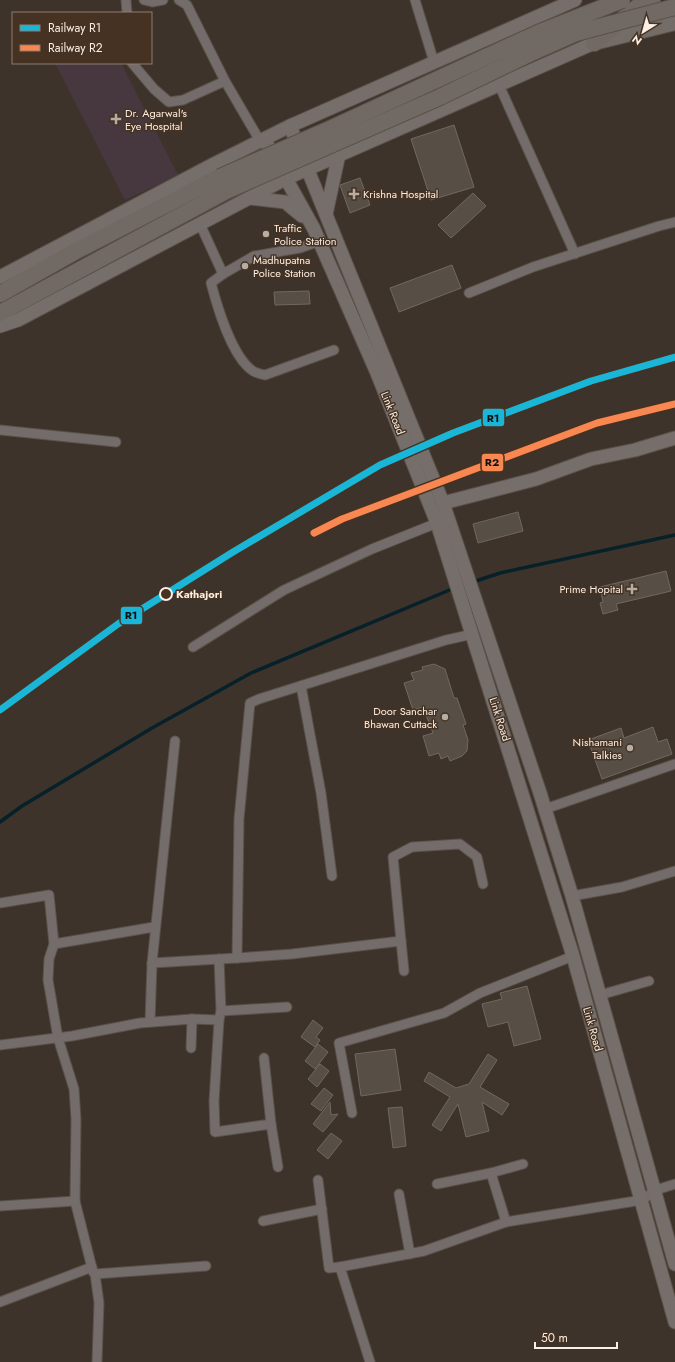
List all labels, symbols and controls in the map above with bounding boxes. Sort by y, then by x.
legend [12,12,152,64]
north arrow [623,12,663,52]
text: Railway R1 [48,19,101,37]
text: N [629,31,645,49]
text: Railway R2 [48,39,103,57]
place label: Dr. Agarwal's Eye Hospital [125,105,187,134]
marker: Dr. Agarwal's Eye Hospital [110,113,122,125]
place label: Krishna Hospital [363,186,438,202]
marker: Krishna Hospital [348,188,360,200]
place label: Traffic Police Station [274,220,337,249]
marker: Traffic Police Station [261,229,271,239]
place label: Madhupatna Police Station [253,252,316,281]
marker: Madhupatna Police Station [240,261,250,271]
street label: Link Road [377,389,409,437]
line badge: R1 [482,408,505,427]
text: R1 [487,410,499,426]
line badge: R2 [481,453,504,472]
text: R2 [485,454,499,470]
place label: Prime Hopital [560,581,623,597]
marker: Prime Hopital [626,583,638,595]
place label: Kathajori [176,586,222,602]
marker: Kathajori [159,587,173,601]
line badge: R1 [120,606,143,625]
text: R1 [125,607,137,623]
street label: Link Road [485,695,515,743]
place label: Door Sanchar Bhawan Cuttack [364,703,437,732]
marker: Door Sanchar Bhawan Cuttack [440,712,450,722]
place label: Nishamani Talkies [573,734,623,763]
marker: Nishamani Talkies [625,743,635,753]
street label: Link Road [579,1005,607,1053]
scale bar [535,1324,617,1350]
text: 50 m [541,1329,568,1347]

